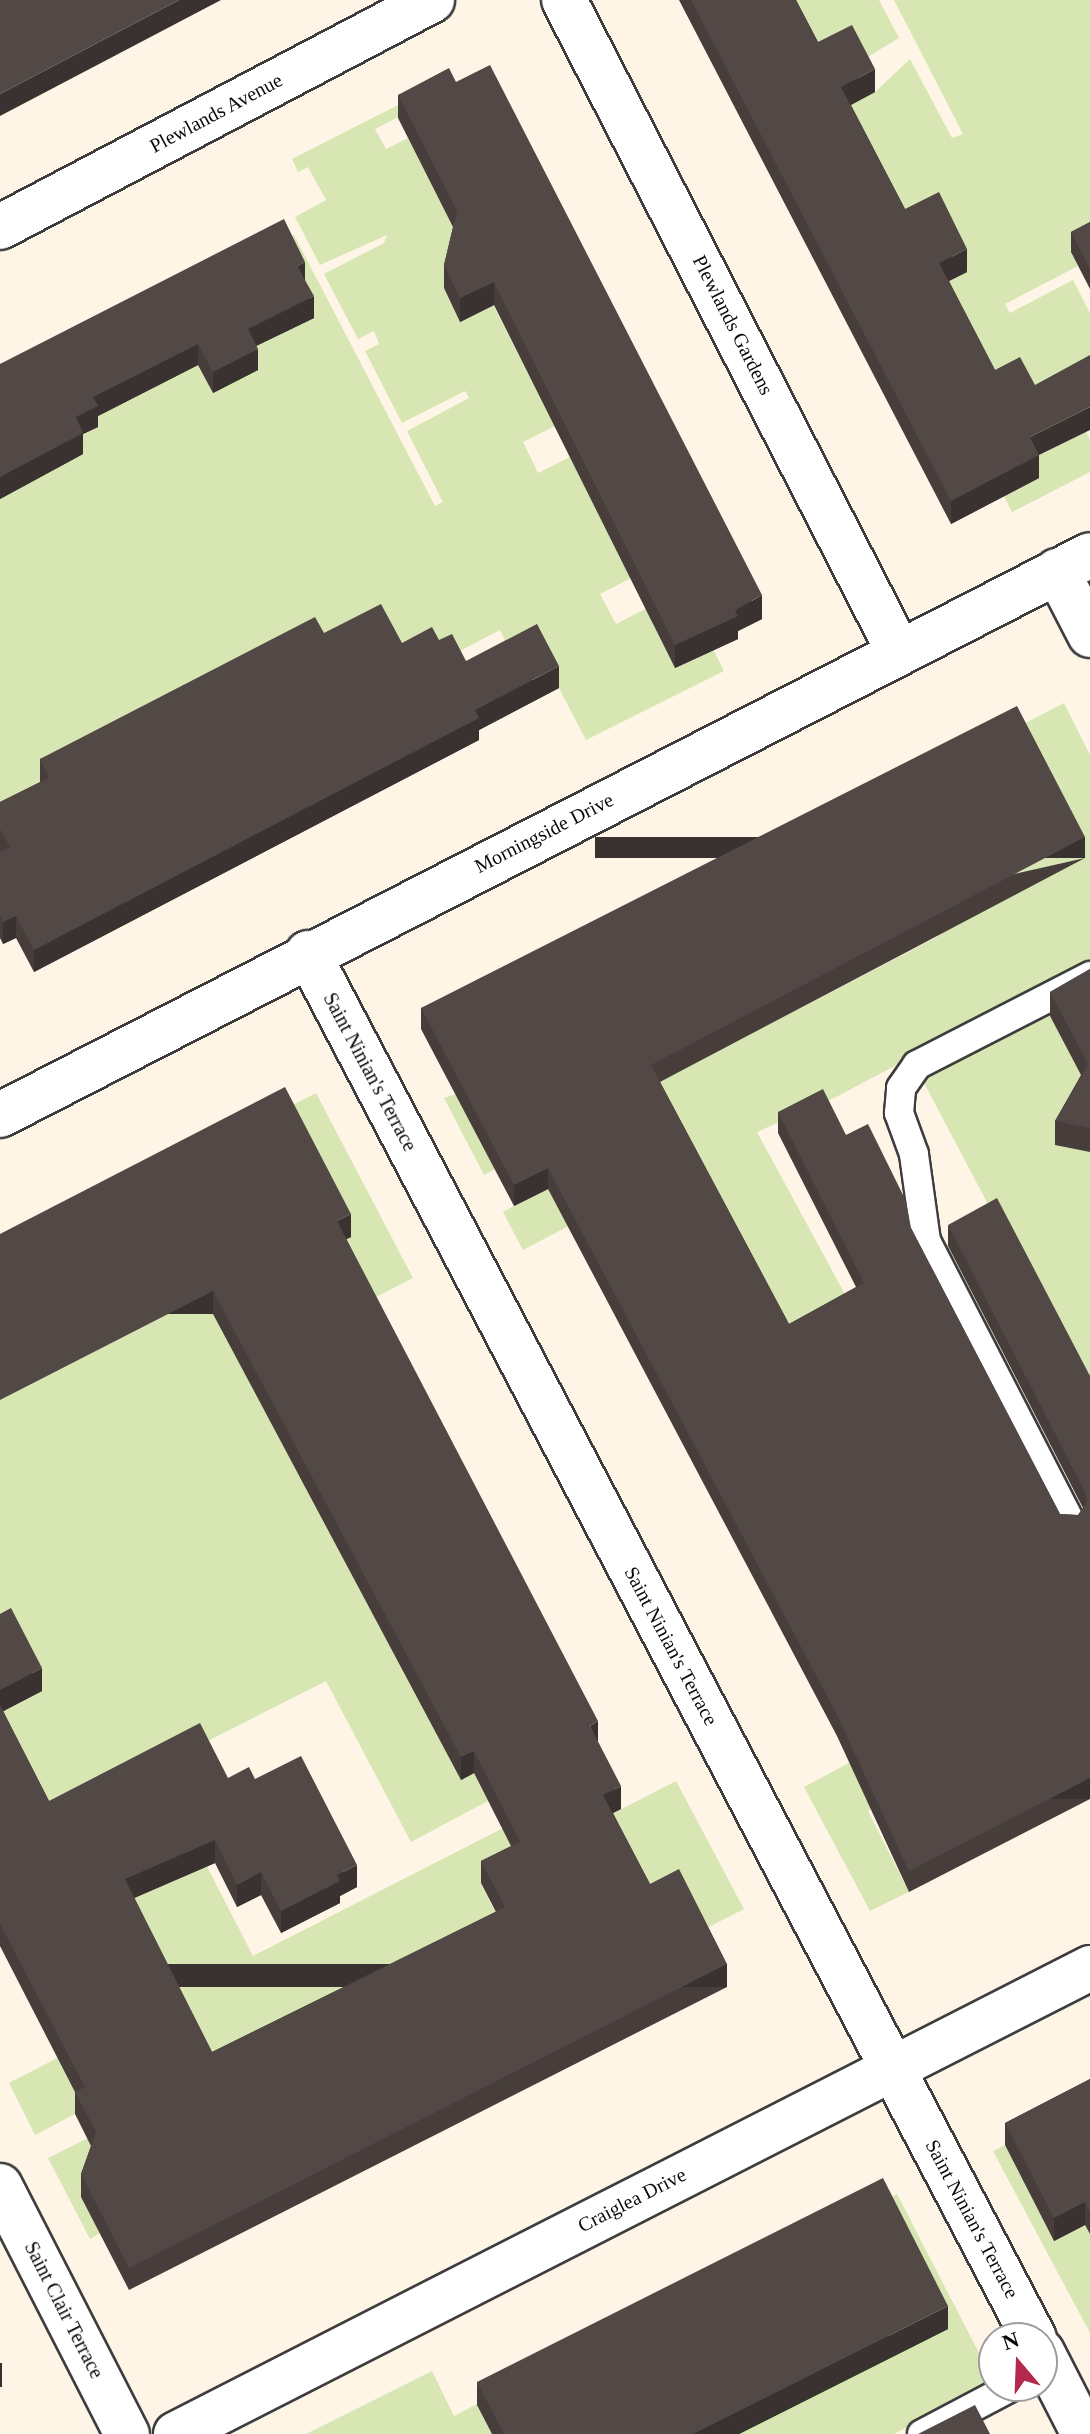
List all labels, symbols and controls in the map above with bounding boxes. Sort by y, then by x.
street label: Plewlands Avenue [145,68,287,158]
street label: Plewlands Gardens [687,251,779,399]
street label: Morningside Drive [470,788,618,878]
street label: Saint Ninian's Terrace [318,988,422,1156]
street label: Saint Ninian's Terrace [619,1562,723,1730]
street label: Saint Ninian's Terrace [920,2135,1024,2303]
street label: Craiglea Drive [574,2162,690,2238]
street label: Saint Clair Terrace [19,2237,109,2383]
north arrow [978,2322,1058,2402]
text: N [999,2326,1022,2355]

